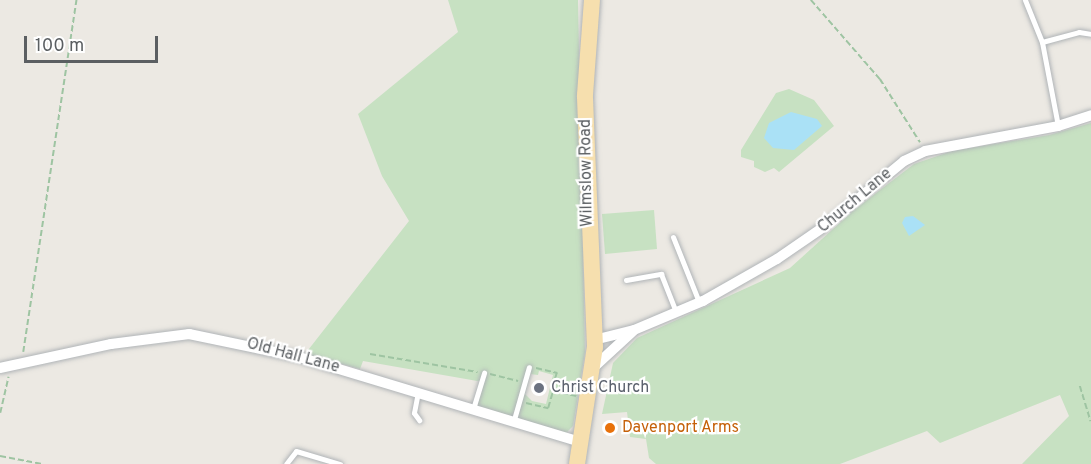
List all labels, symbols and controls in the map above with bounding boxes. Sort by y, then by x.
scale bar [27,24,160,62]
text: 100 m [35,35,84,58]
street label: Wilmslow Road [576,119,598,227]
street label: Church Lane [814,165,896,237]
street label: Old Hall Lane [244,334,342,378]
place label: Christ Church [551,378,649,398]
marker: Christ Church [532,381,546,395]
place label: Davenport Arms [622,418,740,438]
marker: Davenport Arms [603,421,617,435]

